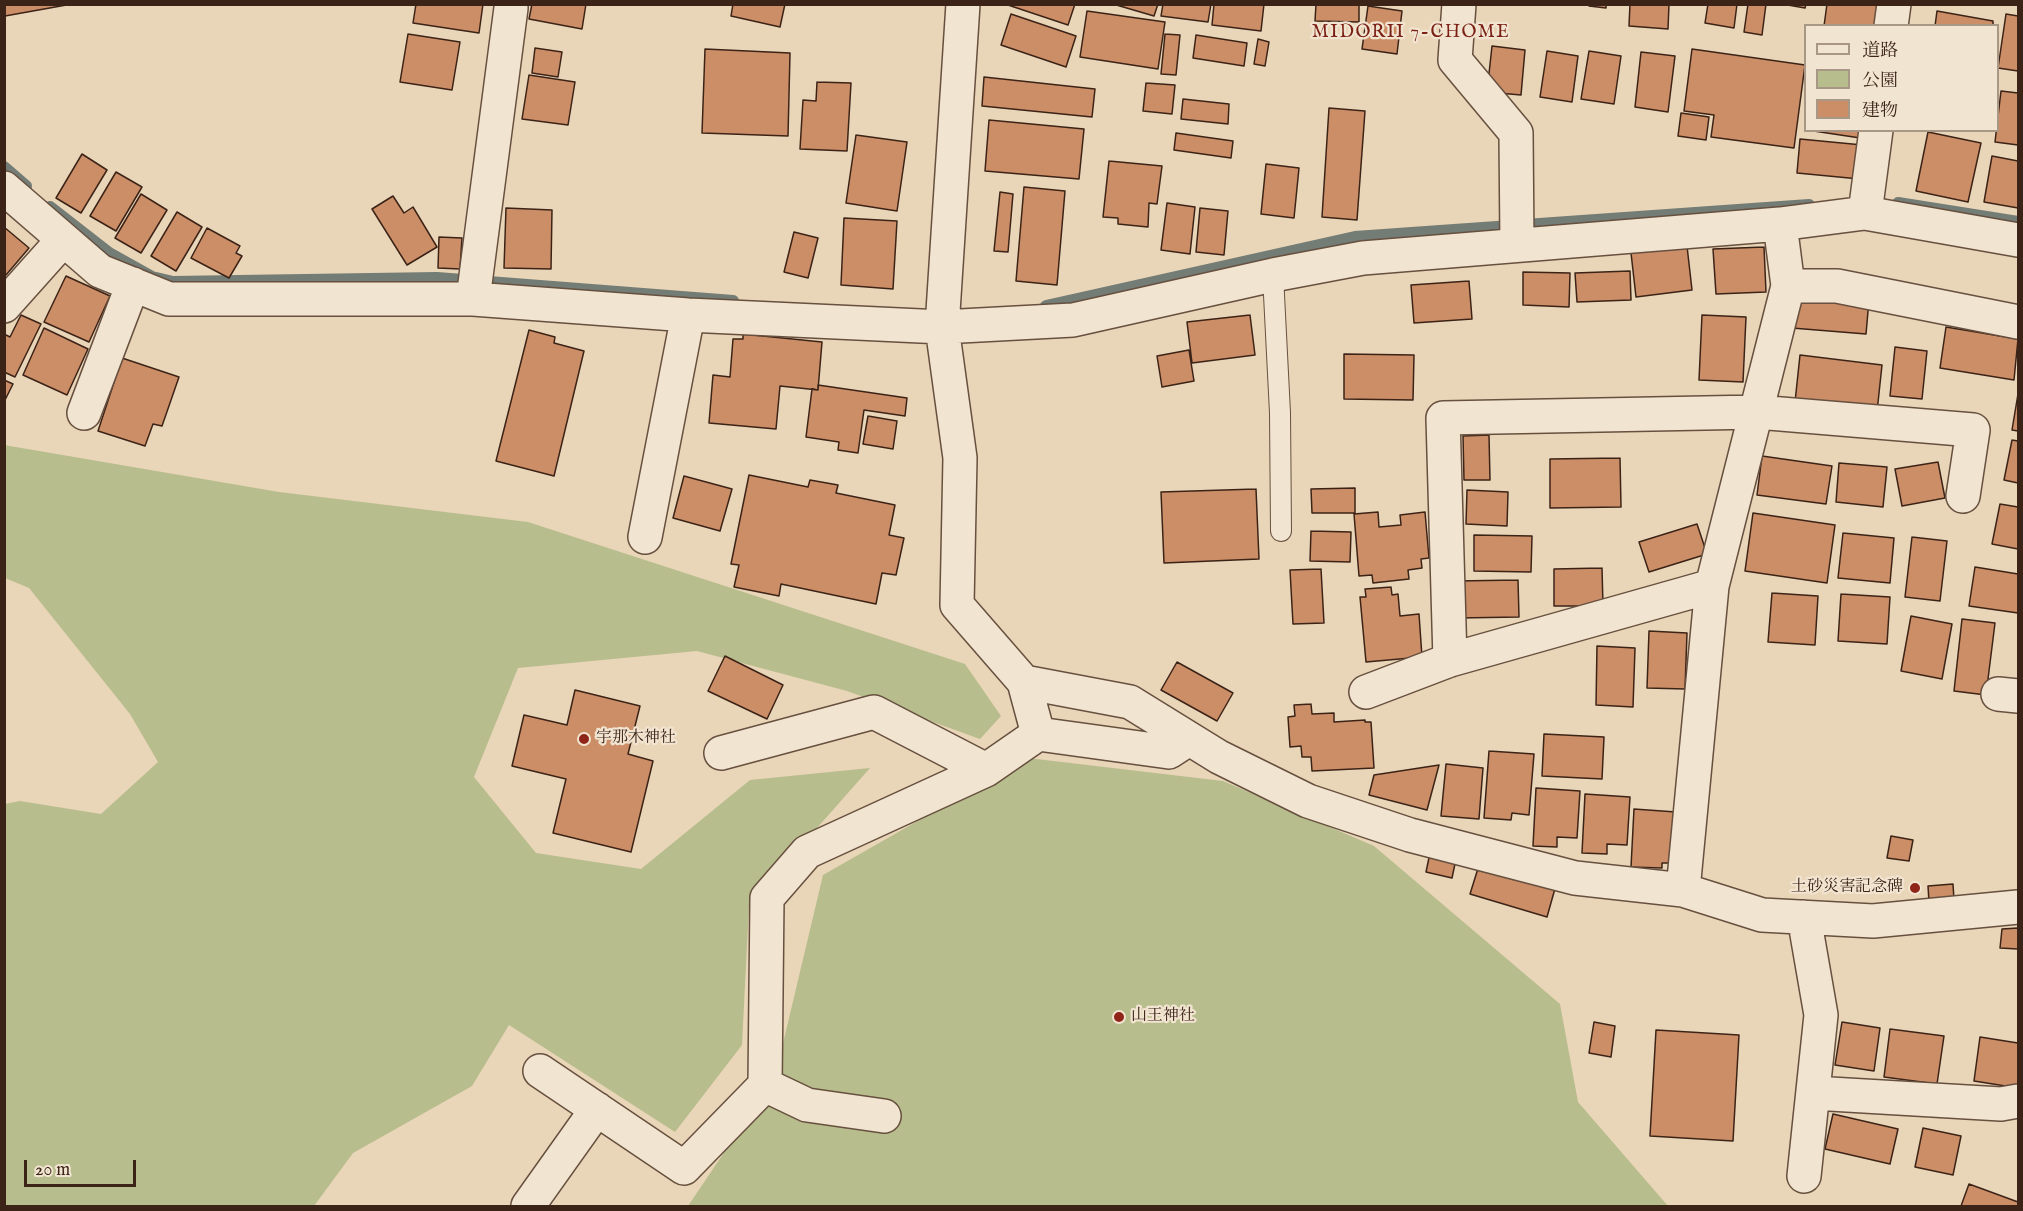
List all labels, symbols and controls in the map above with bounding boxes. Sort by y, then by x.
district label: MIDORII 7-CHOME [1312,22,1510,44]
legend [1804,24,1999,132]
text: 道路 [1862,40,1898,63]
text: 公園 [1862,70,1898,93]
text: 建物 [1862,100,1898,123]
place label: 宇那木神社 [596,729,676,749]
marker: 宇那木神社 [577,732,591,746]
place label: 土砂災害記念碑 [1791,878,1903,898]
marker: 土砂災害記念碑 [1908,881,1922,895]
place label: 山王神社 [1131,1007,1195,1027]
marker: 山王神社 [1112,1010,1126,1024]
scale bar [27,1148,140,1186]
text: 20 m [35,1159,70,1182]

